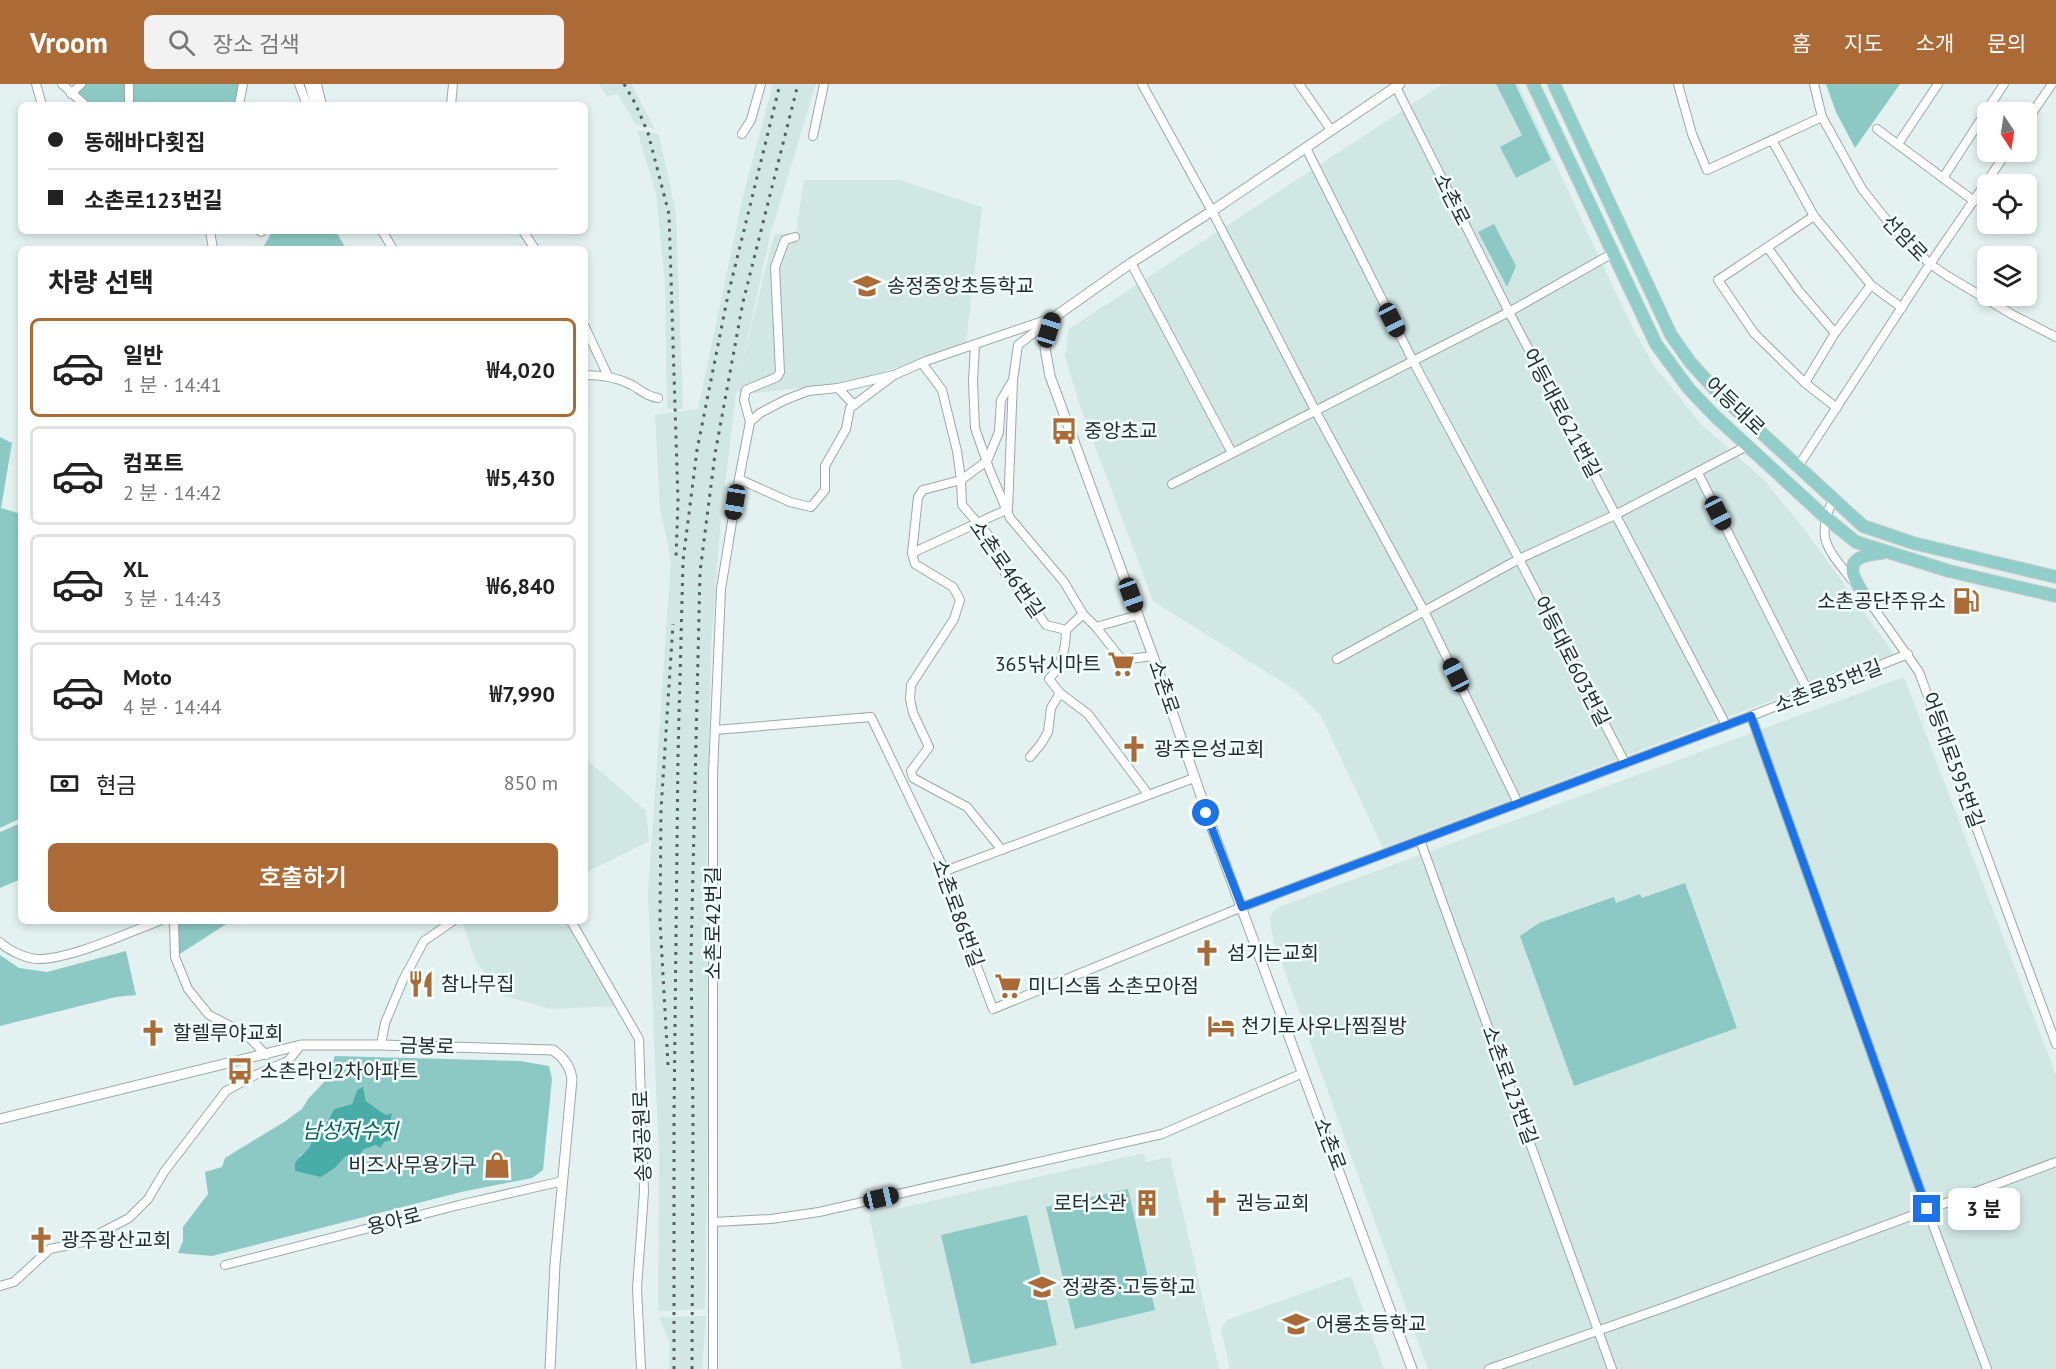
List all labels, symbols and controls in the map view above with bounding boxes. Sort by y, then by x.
search box [144,15,564,69]
text: Vroom [30,24,108,61]
icon: search [165,26,198,59]
text: 장소 검색 [213,30,300,58]
text: 홈 [1792,30,1811,57]
text: 지도 [1844,30,1883,57]
text: 소개 [1916,30,1954,57]
text: 문의 [1987,30,2026,57]
north arrow [1977,102,2037,162]
map controls [1977,102,2037,306]
text: 동해바다횟집 [84,128,205,156]
street label: 소촌로 [1428,169,1476,229]
button: locate [1977,174,2037,234]
text: 소촌로123번길 [84,186,223,214]
street label: 선암로 [1876,209,1934,267]
button: layers [1977,246,2037,306]
text: 차량 선택 [48,265,154,299]
school or university icon: 송정중앙초등학교 [852,271,882,301]
place label: 송정중앙초등학교 [887,273,1034,299]
car [1376,300,1408,340]
car [1035,310,1063,350]
icon: car [51,341,105,395]
text: 일반 [123,341,163,369]
street label: 어등대로621번길 [1517,344,1607,482]
text: ₩4,020 [487,356,555,384]
street label: 어등대로 [1699,371,1771,441]
text: 1 분 · 14:41 [123,372,222,398]
bus stop icon: 중앙초교 [1049,416,1079,446]
place label: 중앙초교 [1084,418,1158,444]
icon: car [51,449,105,503]
text: 컴포트 [123,449,184,477]
text: ₩5,430 [487,464,555,492]
text: 2 분 · 14:42 [123,480,222,506]
car [723,483,747,521]
car [1702,493,1734,533]
street label: 소촌로46번길 [964,515,1050,623]
text: XL [123,555,148,583]
icon: car [51,557,105,611]
text: ₩6,840 [487,572,555,600]
car [1116,575,1146,615]
text: 3 분 · 14:43 [123,586,222,612]
fuel station icon: 소촌공단주유소 [1951,586,1981,616]
place label: 소촌공단주유소 [1817,588,1946,614]
street label: 어등대로603번길 [1528,591,1616,731]
supermarket icon: 365낚시마트 [1106,649,1136,679]
place label: 365낚시마트 [995,651,1101,677]
street label: 소촌로85번길 [1770,653,1886,719]
car [1440,655,1472,695]
street label: 소촌로 [1143,657,1185,717]
text: Moto [123,663,172,691]
icon: car [51,665,105,719]
text: ₩7,990 [489,680,555,708]
street label: 어등대로595번길 [1916,688,1990,832]
text: 4 분 · 14:44 [123,694,222,720]
church icon: 광주은성교회 [1119,734,1149,764]
place label: 광주은성교회 [1154,736,1264,762]
icon: cash [48,767,81,800]
text: 850 m [504,770,558,796]
text: 현금 [96,771,136,799]
route start [1192,799,1219,826]
button: 호출하기 [48,843,558,912]
street label: 소촌로86번길 [926,855,990,971]
street label: 소촌로42번길 [700,866,726,980]
church icon: 섬기는교회 [1192,938,1222,968]
place label: 섬기는교회 [1227,940,1319,966]
restaurant icon: 참나무집 [406,969,436,999]
place label: 참나무집 [441,971,515,997]
supermarket icon: 미니스톱 소촌모아점 [993,971,1023,1001]
place label: 미니스톱 소촌모아점 [1028,973,1199,999]
hotel icon: 천기토사우나찜질방 [1206,1011,1236,1041]
place label: 천기토사우나찜질방 [1241,1013,1407,1039]
church icon: 할렐루야교회 [138,1018,168,1048]
place label: 할렐루야교회 [173,1020,283,1046]
street label: 소촌로123번길 [1476,1022,1544,1148]
street label: 금봉로 [399,1032,455,1060]
bus stop icon: 소촌라인2차아파트 [225,1056,255,1086]
place label: 소촌라인2차아파트 [260,1058,418,1084]
street label: 송정공원로 [627,1090,657,1182]
street label: 소촌로 [1308,1114,1352,1174]
water label: 남성저수지 [302,1117,400,1144]
shop icon: 비즈사무용가구 [482,1150,512,1180]
place label: 비즈사무용가구 [348,1152,477,1178]
car [861,1185,901,1211]
building icon: 로터스관 [1132,1188,1162,1218]
church icon: 권능교회 [1201,1188,1231,1218]
callout: 3 분 [1948,1188,2020,1230]
place label: 로터스관 [1053,1190,1127,1216]
place label: 권능교회 [1236,1190,1310,1216]
route end [1913,1195,1940,1222]
text: 3 분 [1967,1196,2001,1222]
street label: 용아로 [364,1202,424,1240]
church icon: 광주광산교회 [26,1225,56,1255]
place label: 광주광산교회 [61,1227,171,1253]
school or university icon: 정광중·고등학교 [1027,1272,1057,1302]
place label: 정광중·고등학교 [1062,1274,1196,1300]
school or university icon: 어룡초등학교 [1281,1309,1311,1339]
place label: 어룡초등학교 [1316,1311,1426,1337]

